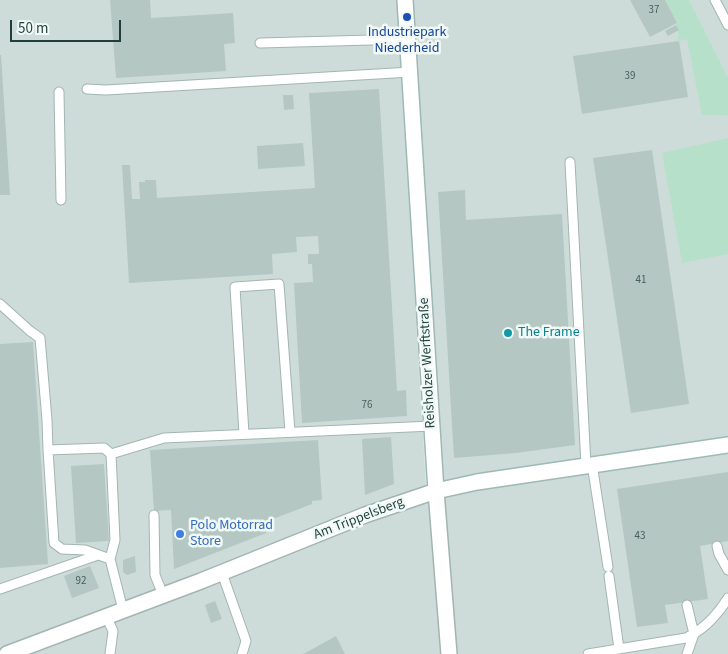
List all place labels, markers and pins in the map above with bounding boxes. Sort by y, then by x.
marker: Industriepark Niederheid [401,11,413,23]
place label: Industriepark Niederheid [368,25,446,58]
place label: The Frame [518,325,580,341]
marker: The Frame [502,327,514,339]
place label: Polo Motorrad Store [190,518,273,550]
marker: Polo Motorrad Store [174,528,186,540]

